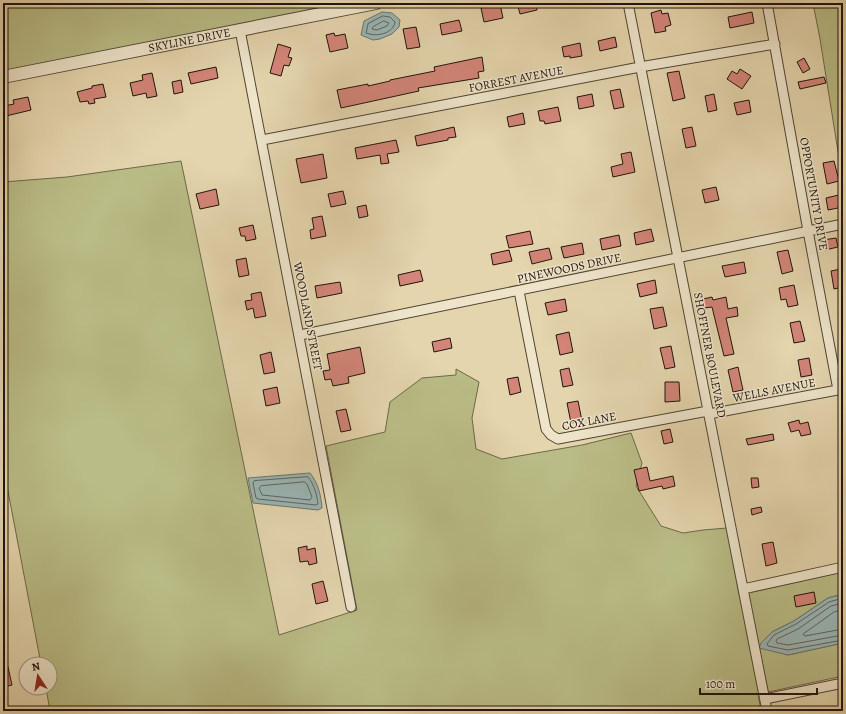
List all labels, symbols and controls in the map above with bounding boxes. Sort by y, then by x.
street label: SKYLINE DRIVE [147,24,232,56]
street label: FORREST AVENUE [467,62,565,96]
street label: OPPORTUNITY DRIVE [796,136,832,252]
street label: PINEWOODS DRIVE [516,249,622,287]
street label: WOODLAND STREET [289,260,326,372]
street label: SHOFFNER BOULEVARD [690,291,730,419]
street label: WELLS AVENUE [730,374,817,406]
street label: COX LANE [561,408,617,434]
north arrow [18,656,58,696]
text: N [31,659,42,675]
scale bar [700,670,817,696]
text: 100 m [706,676,735,692]

